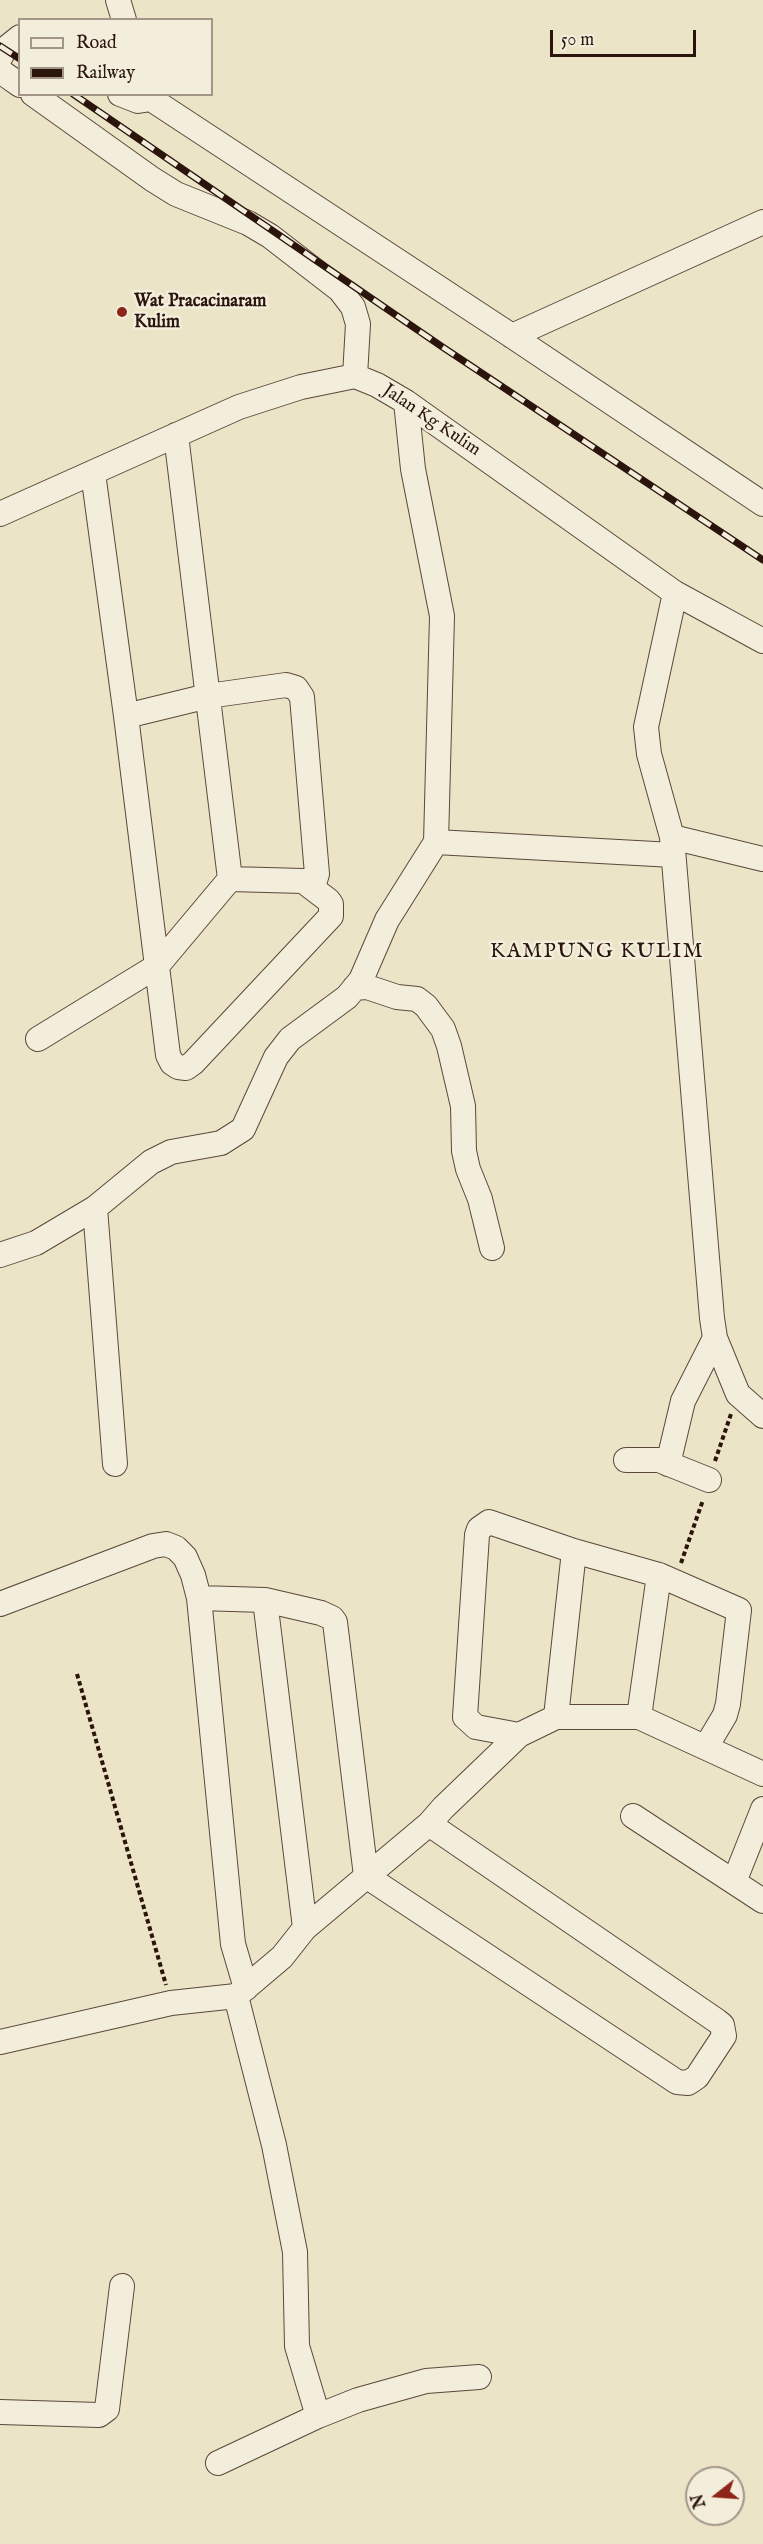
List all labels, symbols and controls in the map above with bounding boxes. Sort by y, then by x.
legend [18,18,213,96]
scale bar [553,18,698,56]
text: 50 m [561,29,594,52]
text: Road [76,32,117,55]
text: Railway [76,62,135,85]
place label: Wat Pracacinaram Kulim [134,291,266,334]
marker: Wat Pracacinaram Kulim [115,305,129,319]
street label: Jalan Kg Kulim [378,380,484,462]
district label: KAMPUNG KULIM [490,940,704,966]
north arrow [685,2466,745,2526]
text: N [688,2491,711,2510]

